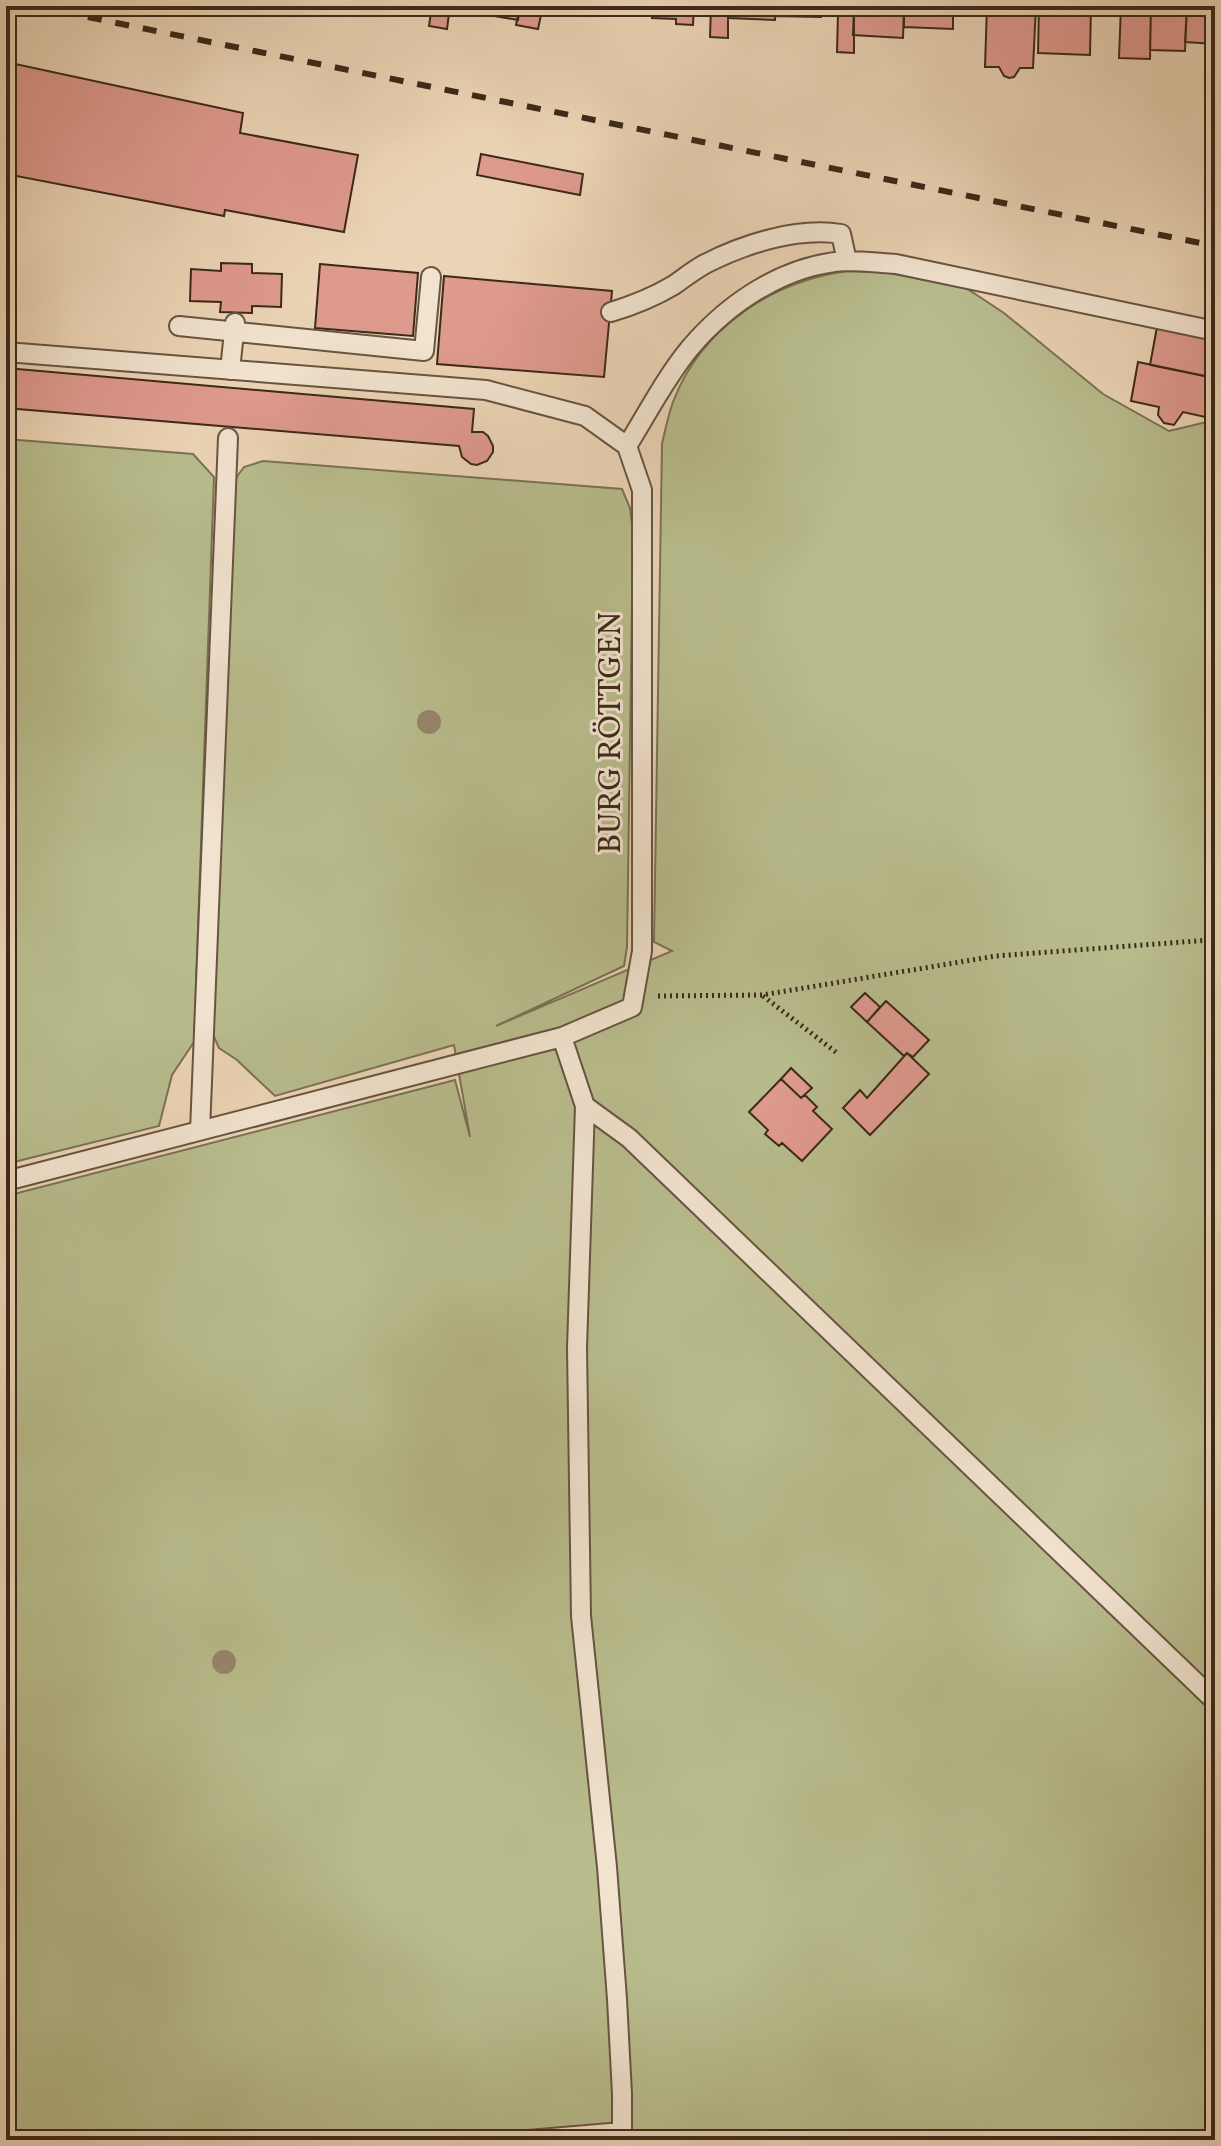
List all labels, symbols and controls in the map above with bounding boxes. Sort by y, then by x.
street label: BURG RÖTTGEN [590,612,634,854]

